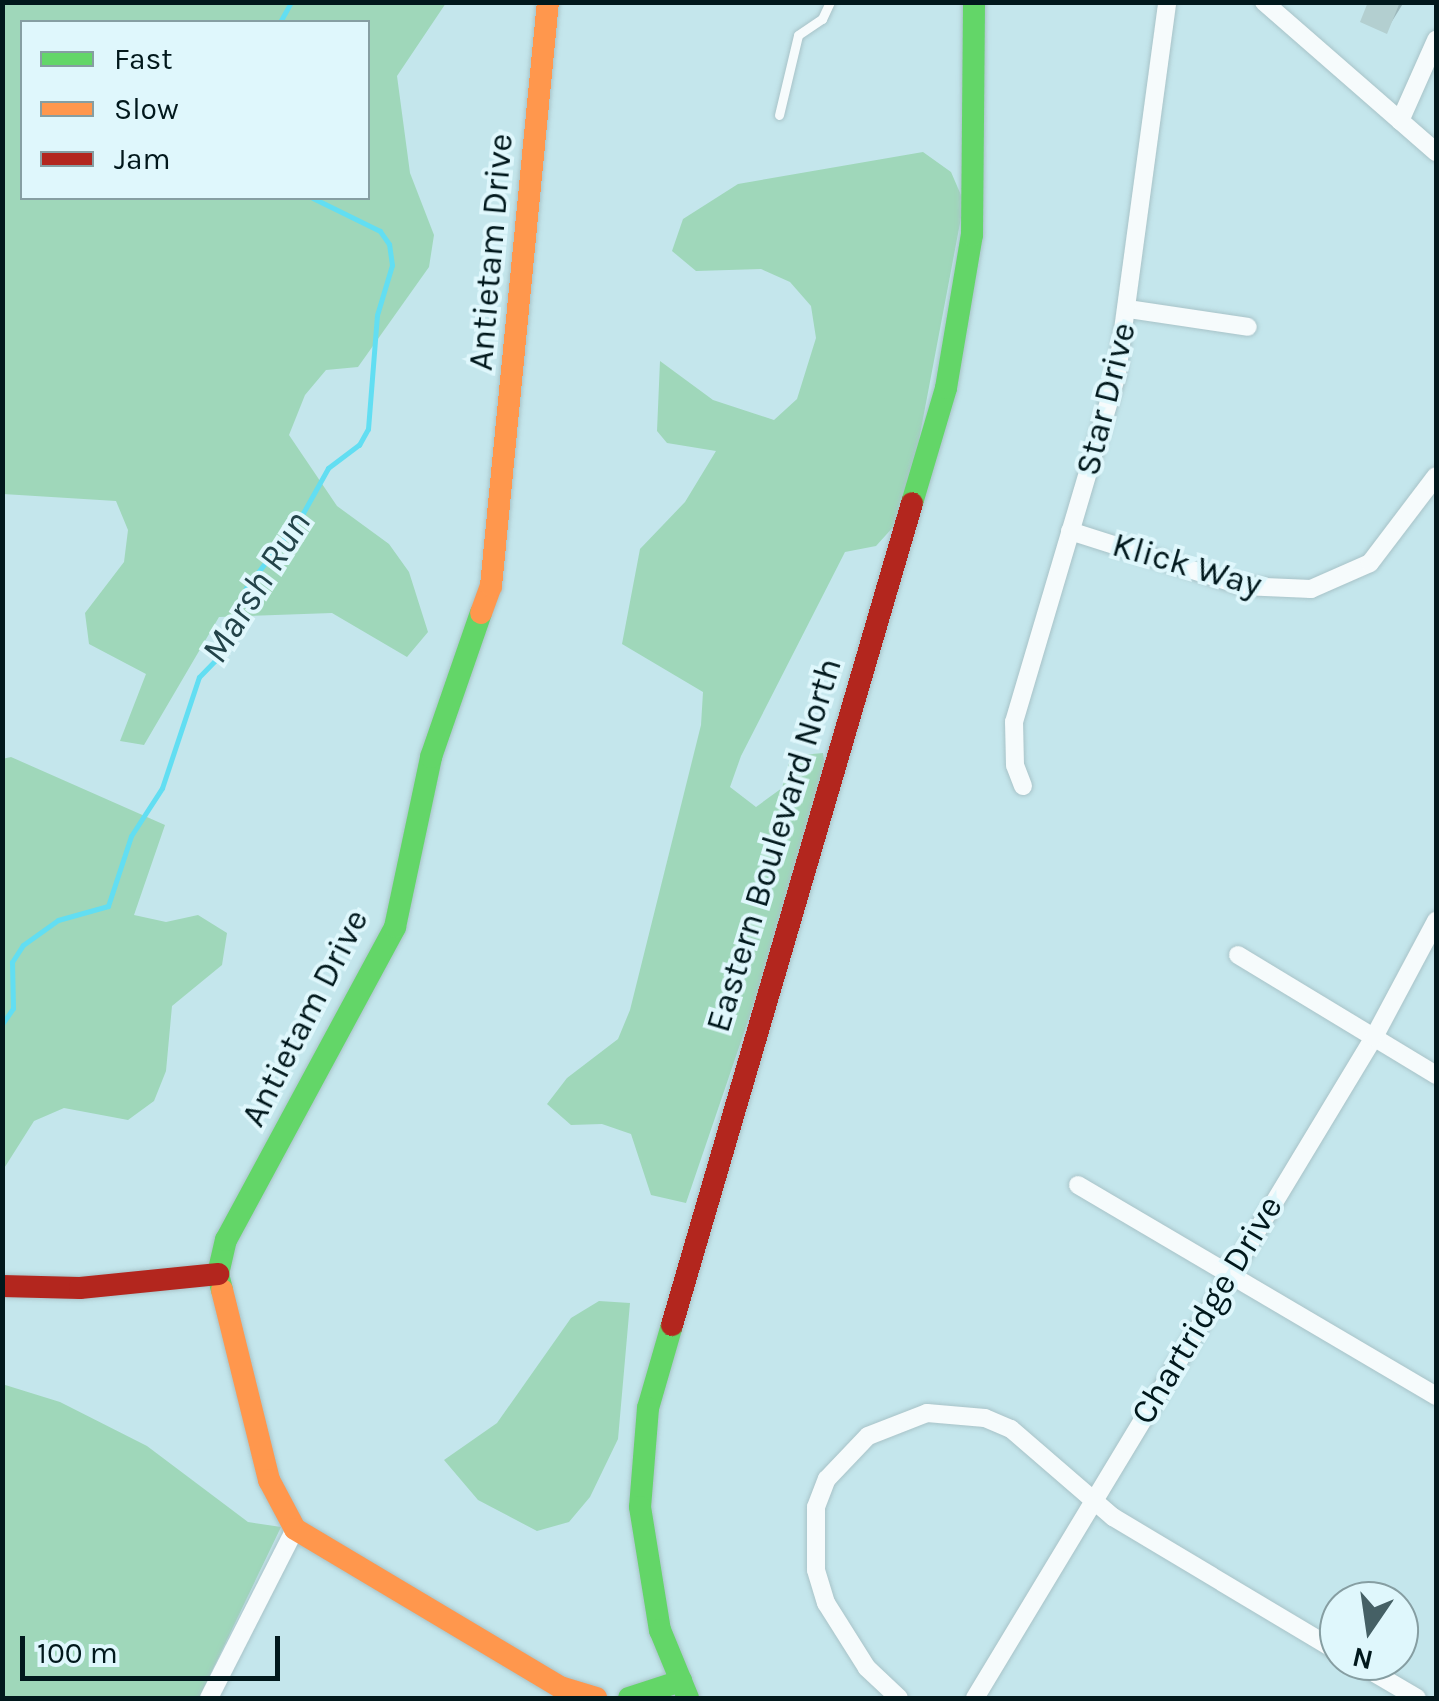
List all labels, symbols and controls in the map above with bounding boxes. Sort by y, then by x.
legend [20,20,370,200]
text: Fast [114,41,173,77]
text: Slow [114,91,179,127]
street label: Antietam Drive [460,132,522,372]
text: Jam [114,141,171,177]
street label: Star Drive [1067,318,1145,480]
water label: Marsh Run [192,503,320,671]
street label: Klick Way [1108,524,1266,606]
street label: Eastern Boulevard North [697,653,851,1037]
street label: Antietam Drive [232,902,378,1134]
street label: Chartridge Drive [1122,1188,1292,1432]
north arrow [1319,1581,1419,1681]
scale bar [25,1616,285,1678]
text: 100 m [37,1635,118,1671]
text: N [1349,1640,1376,1677]

